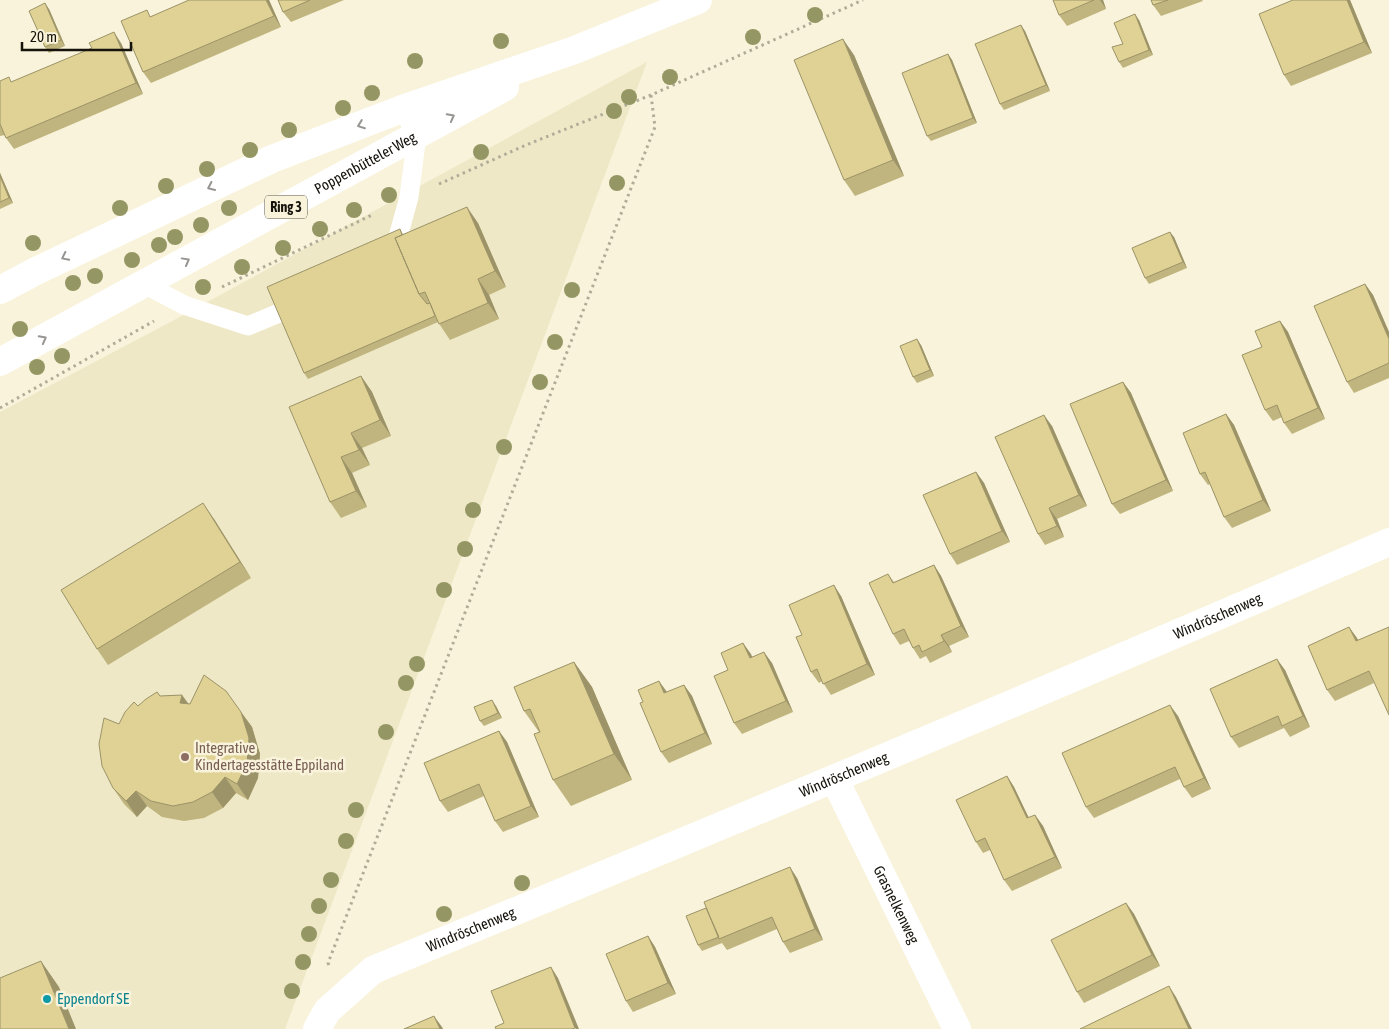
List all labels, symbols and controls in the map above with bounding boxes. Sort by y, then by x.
scale bar [22,20,131,52]
text: 20 m [30,28,57,45]
one-way arrow [446,113,455,123]
one-way arrow [357,119,366,129]
street label: Poppenbütteler Weg [311,128,419,197]
one-way arrow [207,181,216,192]
road number: Ring 3 [265,196,307,218]
one-way arrow [61,251,70,261]
one-way arrow [180,257,189,267]
one-way arrow [38,335,47,345]
street label: Windröschenweg [1171,589,1265,642]
place label: Integrative Kindertagesstätte Eppiland [195,739,344,773]
street label: Windröschenweg [797,748,891,800]
marker: Integrative Kindertagesstätte Eppiland [179,751,191,763]
street label: Grasnelkenweg [870,863,923,947]
street label: Windröschenweg [424,903,518,955]
place label: Eppendorf SE [57,990,130,1007]
marker: Eppendorf SE [41,993,53,1005]

